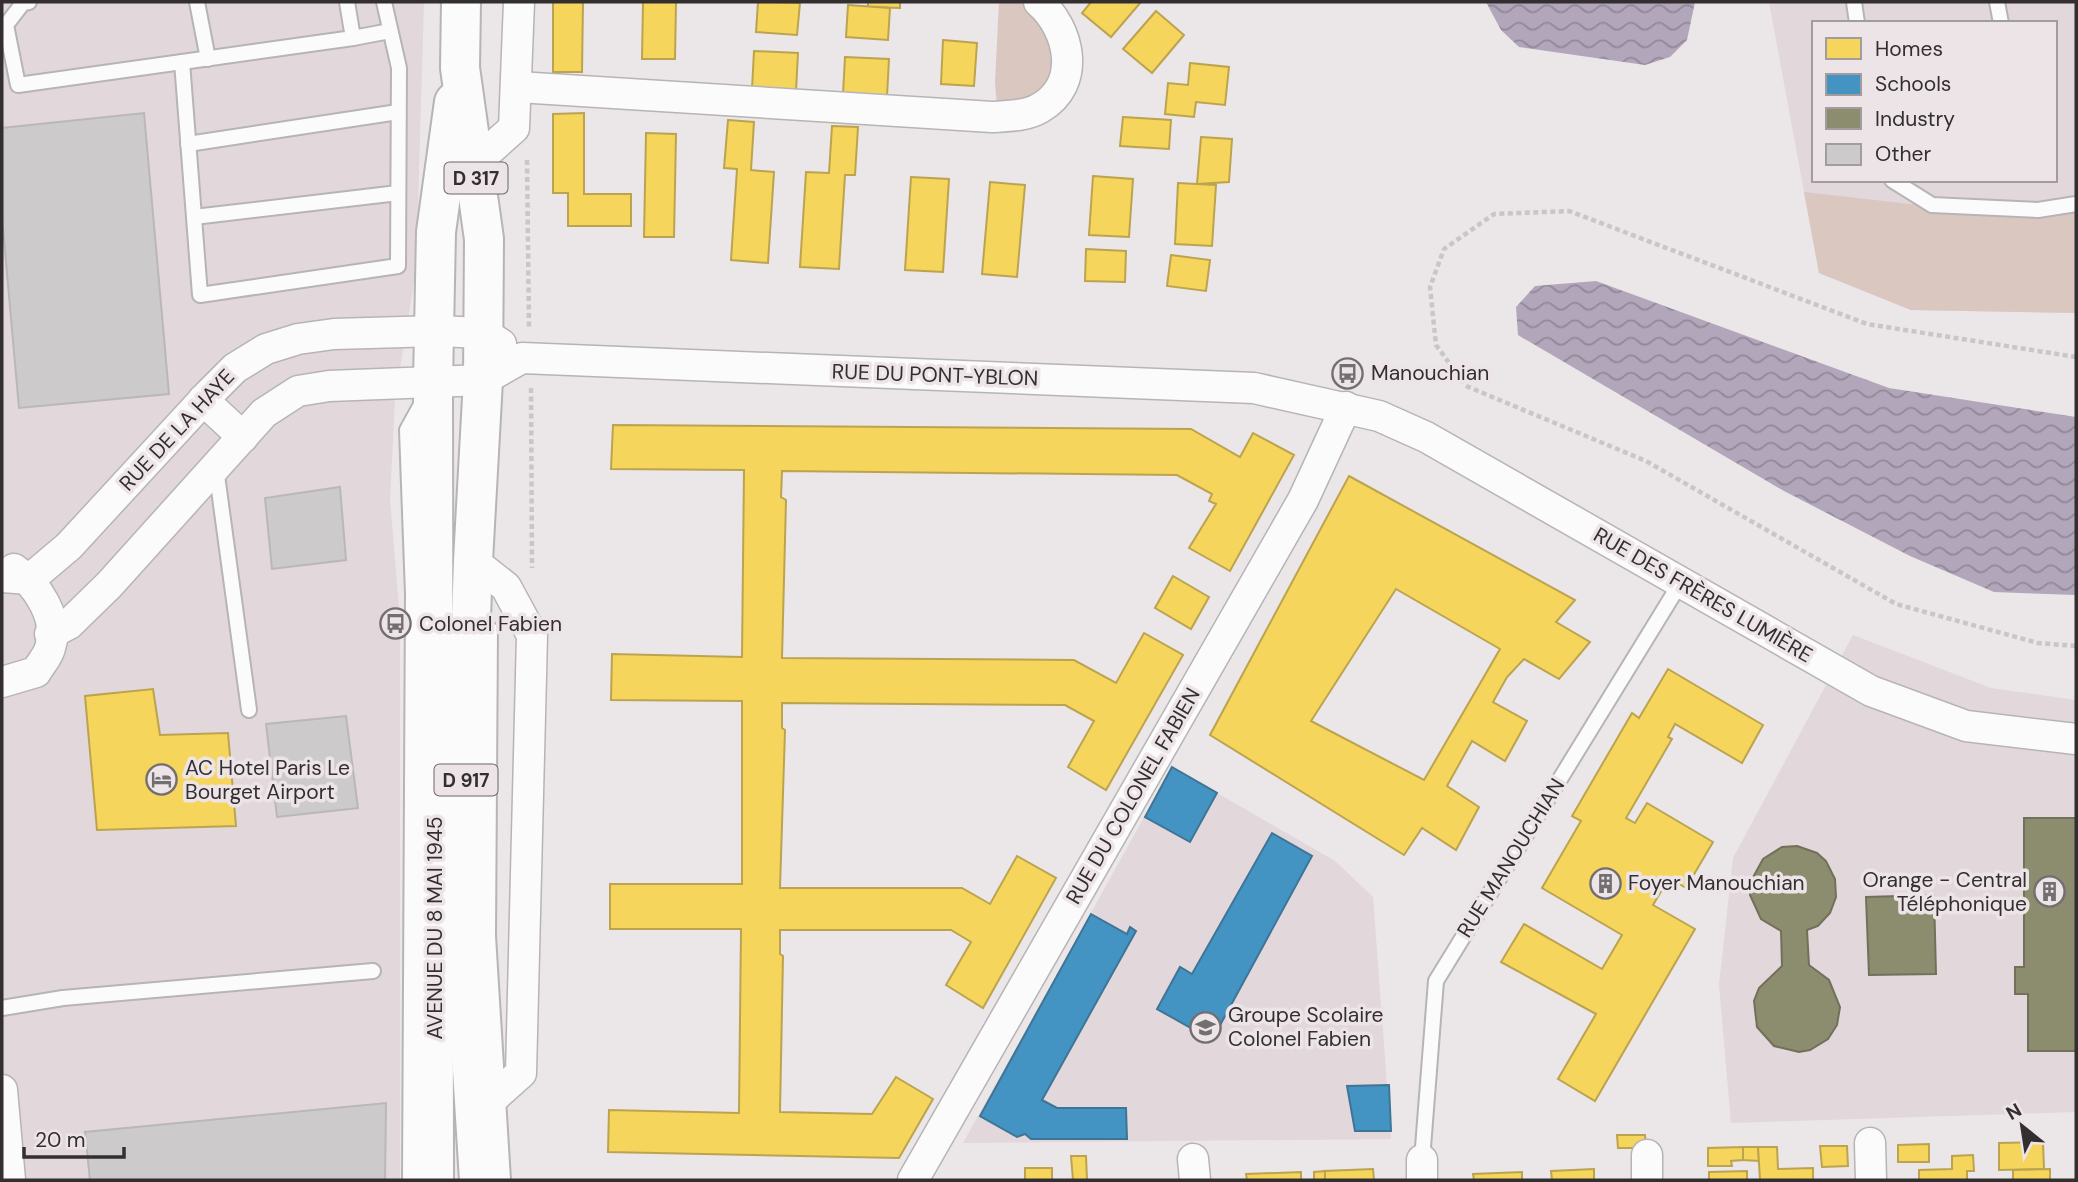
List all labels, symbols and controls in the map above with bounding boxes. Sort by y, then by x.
legend [1812,21,2057,182]
text: Homes [1875,35,1943,63]
text: Schools [1875,70,1951,98]
text: Industry [1875,105,1955,133]
text: Other [1875,140,1931,168]
road number: D 317 [444,162,508,194]
bus stop icon: Manouchian [1331,356,1365,390]
street label: RUE DU PONT-YBLON [831,357,1039,393]
place label: Manouchian [1371,359,1489,387]
street label: RUE DE LA HAYE [113,363,241,497]
street label: RUE DES FRÈRES LUMIÈRE [1588,521,1818,669]
bus stop icon: Colonel Fabien [379,607,413,641]
place label: Colonel Fabien [419,610,562,638]
street label: RUE DU COLONEL FABIEN [1060,683,1206,909]
place label: AC Hotel Paris Le Bourget Airport [185,754,350,806]
hotel icon: AC Hotel Paris Le Bourget Airport [145,763,179,797]
road number: D 917 [434,764,498,796]
street label: RUE MANOUCHIAN [1451,773,1571,943]
street label: AVENUE DU 8 MAI 1945 [421,816,449,1040]
building icon: Foyer Manouchian [1588,866,1622,900]
place label: Orange - Central Téléphonique [1863,866,2027,918]
place label: Foyer Manouchian [1628,869,1805,897]
building icon: Orange - Central Téléphonique [2033,875,2067,909]
place label: Groupe Scolaire Colonel Fabien [1228,1001,1384,1053]
school or university icon: Groupe Scolaire Colonel Fabien [1188,1010,1222,1044]
north arrow [1987,1091,2057,1161]
text: N [2001,1097,2026,1126]
scale bar [24,1116,124,1160]
text: 20 m [35,1126,86,1154]

